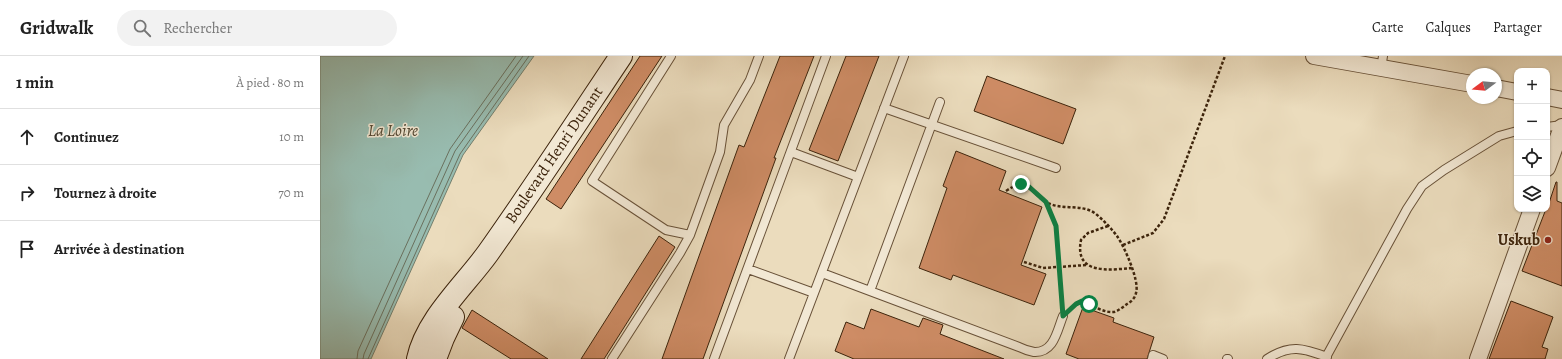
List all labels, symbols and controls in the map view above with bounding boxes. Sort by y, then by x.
search box [117,10,397,46]
text: Gridwalk [20,15,93,41]
icon: search [131,17,153,39]
text: Rechercher [163,18,232,38]
text: Carte [1372,18,1403,37]
text: Calques [1425,18,1471,37]
text: Partager [1493,18,1542,37]
north arrow [1466,68,1502,104]
map controls [1514,68,1550,212]
button: + [1514,68,1550,104]
text: 1 min [16,71,54,94]
text: À pied · 80 m [236,74,304,91]
street label: Boulevard Henri Dunant [500,82,608,228]
button: − [1514,104,1550,140]
water label: La Loire [368,119,418,142]
icon: ahead [16,126,38,148]
text: Continuez [54,127,119,147]
text: 10 m [279,128,304,145]
button: locate [1514,140,1550,176]
route end [1012,175,1030,193]
button: layers [1514,176,1550,212]
icon: right [16,182,38,204]
text: Tournez à droite [54,183,157,203]
text: 70 m [278,184,304,201]
place label: Uskub [1498,229,1540,251]
marker: Uskub [1543,235,1553,245]
icon: arrive [16,238,38,260]
text: Arrivée à destination [54,239,185,259]
route start [1080,295,1098,313]

